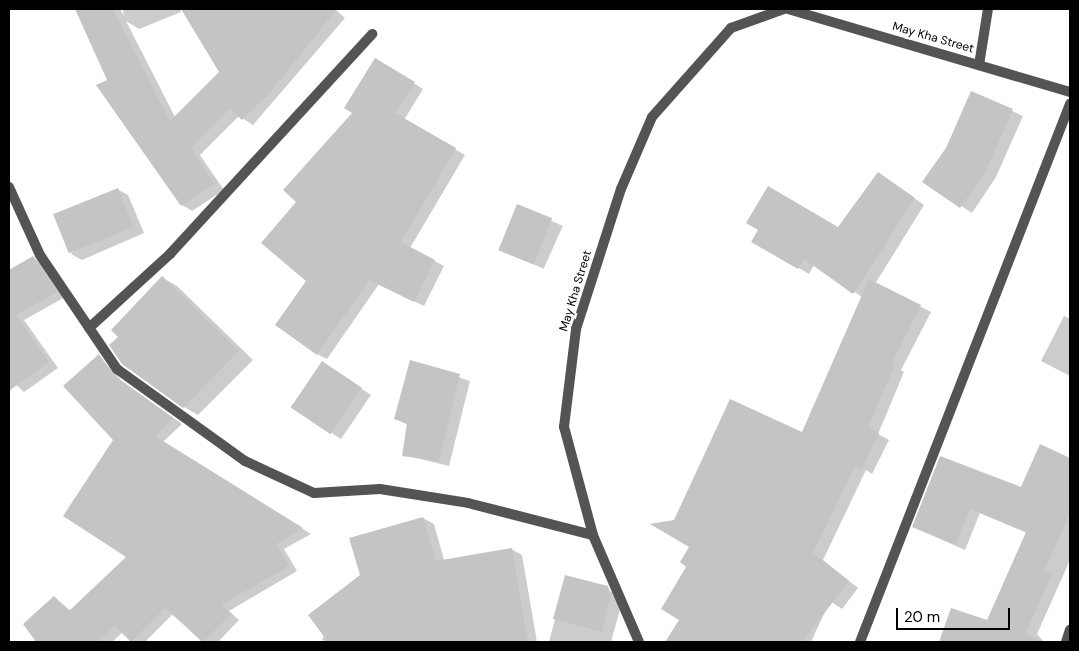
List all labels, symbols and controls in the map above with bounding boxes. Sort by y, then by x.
street label: May Kha Street [891,20,975,56]
street label: May Kha Street [557,249,595,333]
scale bar [899,598,1013,630]
text: 20 m [904,607,940,627]

